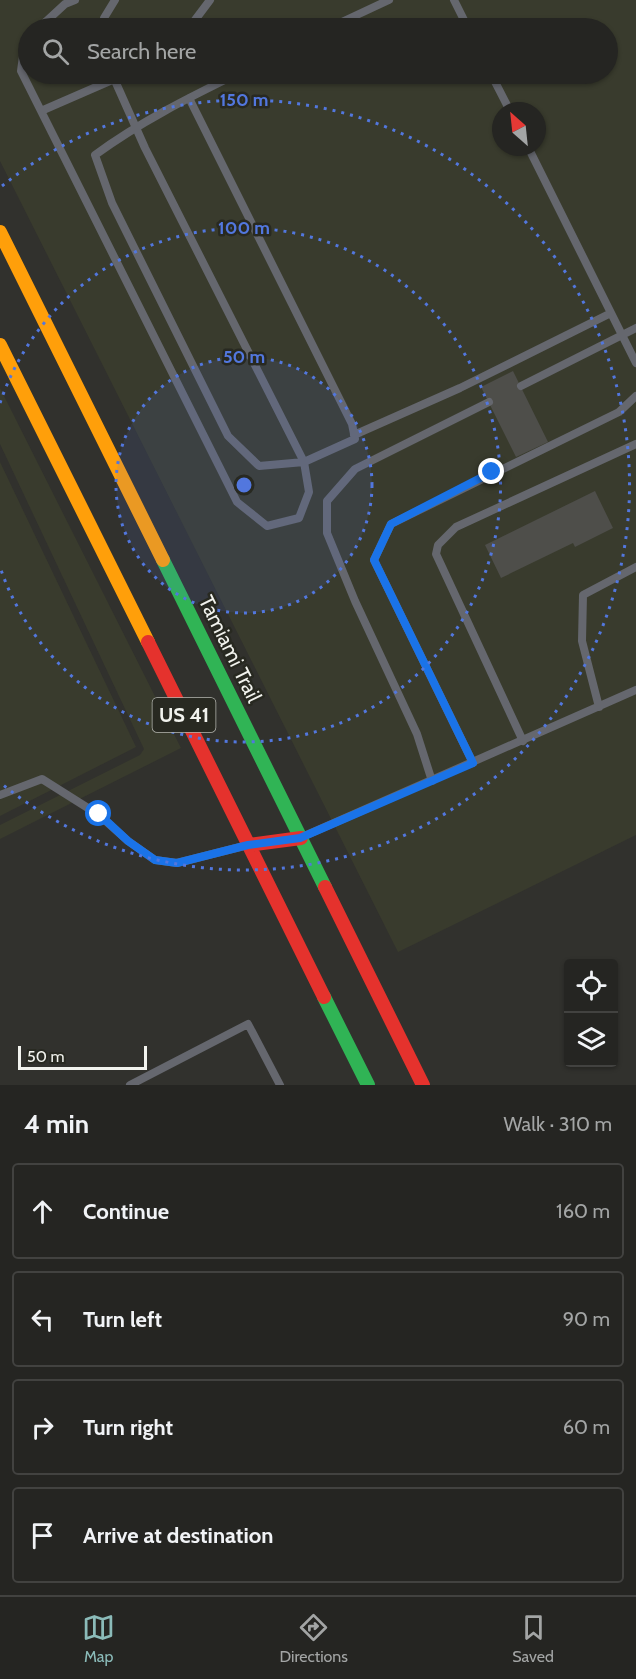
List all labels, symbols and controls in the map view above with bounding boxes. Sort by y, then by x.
search box [18,18,618,84]
icon: search [39,35,72,68]
text: Search here [87,38,196,65]
text: 150 m [220,89,268,111]
north arrow [492,102,546,156]
text: 100 m [218,217,270,239]
text: 50 m [223,346,265,368]
route end [478,458,504,484]
centre of rings [234,475,254,495]
street label: Tamiami Trail [194,591,267,706]
road number: US 41 [152,698,216,732]
route start [85,800,111,826]
map controls [564,959,618,1067]
button: locate [564,959,618,1013]
button: layers [564,1013,618,1067]
scale bar [18,1043,147,1070]
text: 50 m [27,1047,64,1066]
text: 4 min [24,1108,89,1140]
text: Walk · 310 m [504,1112,612,1136]
icon: ahead [26,1195,59,1228]
text: Continue [83,1198,169,1225]
text: 160 m [556,1199,610,1223]
icon: left [26,1303,59,1336]
text: Turn left [83,1306,162,1333]
text: 90 m [563,1307,610,1331]
icon: right [26,1411,59,1444]
text: Turn right [83,1414,173,1441]
text: 60 m [563,1415,610,1439]
icon: arrive [26,1519,59,1552]
text: Arrive at destination [83,1522,273,1549]
tab: Map [82,1611,115,1666]
tab: Directions [280,1611,348,1666]
tab: Saved [512,1611,554,1666]

